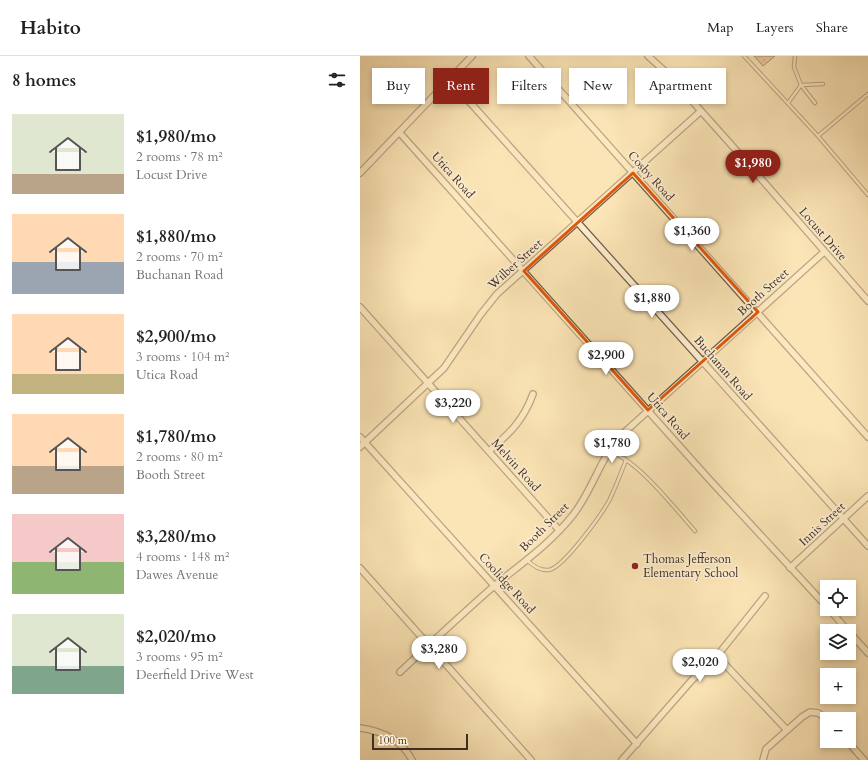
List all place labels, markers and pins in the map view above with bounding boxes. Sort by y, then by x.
pin: $1,980 [720,150,786,184]
pin: $1,360 [659,218,725,252]
pin: $1,880 [619,285,685,319]
pin: $2,900 [573,342,639,376]
pin: $3,220 [420,390,486,424]
pin: $1,780 [579,430,645,464]
place label: Thomas Jefferson Elementary School [643,551,738,581]
marker: Thomas Jefferson Elementary School [630,561,640,571]
pin: $3,280 [406,636,472,670]
pin: $2,020 [667,649,733,683]

